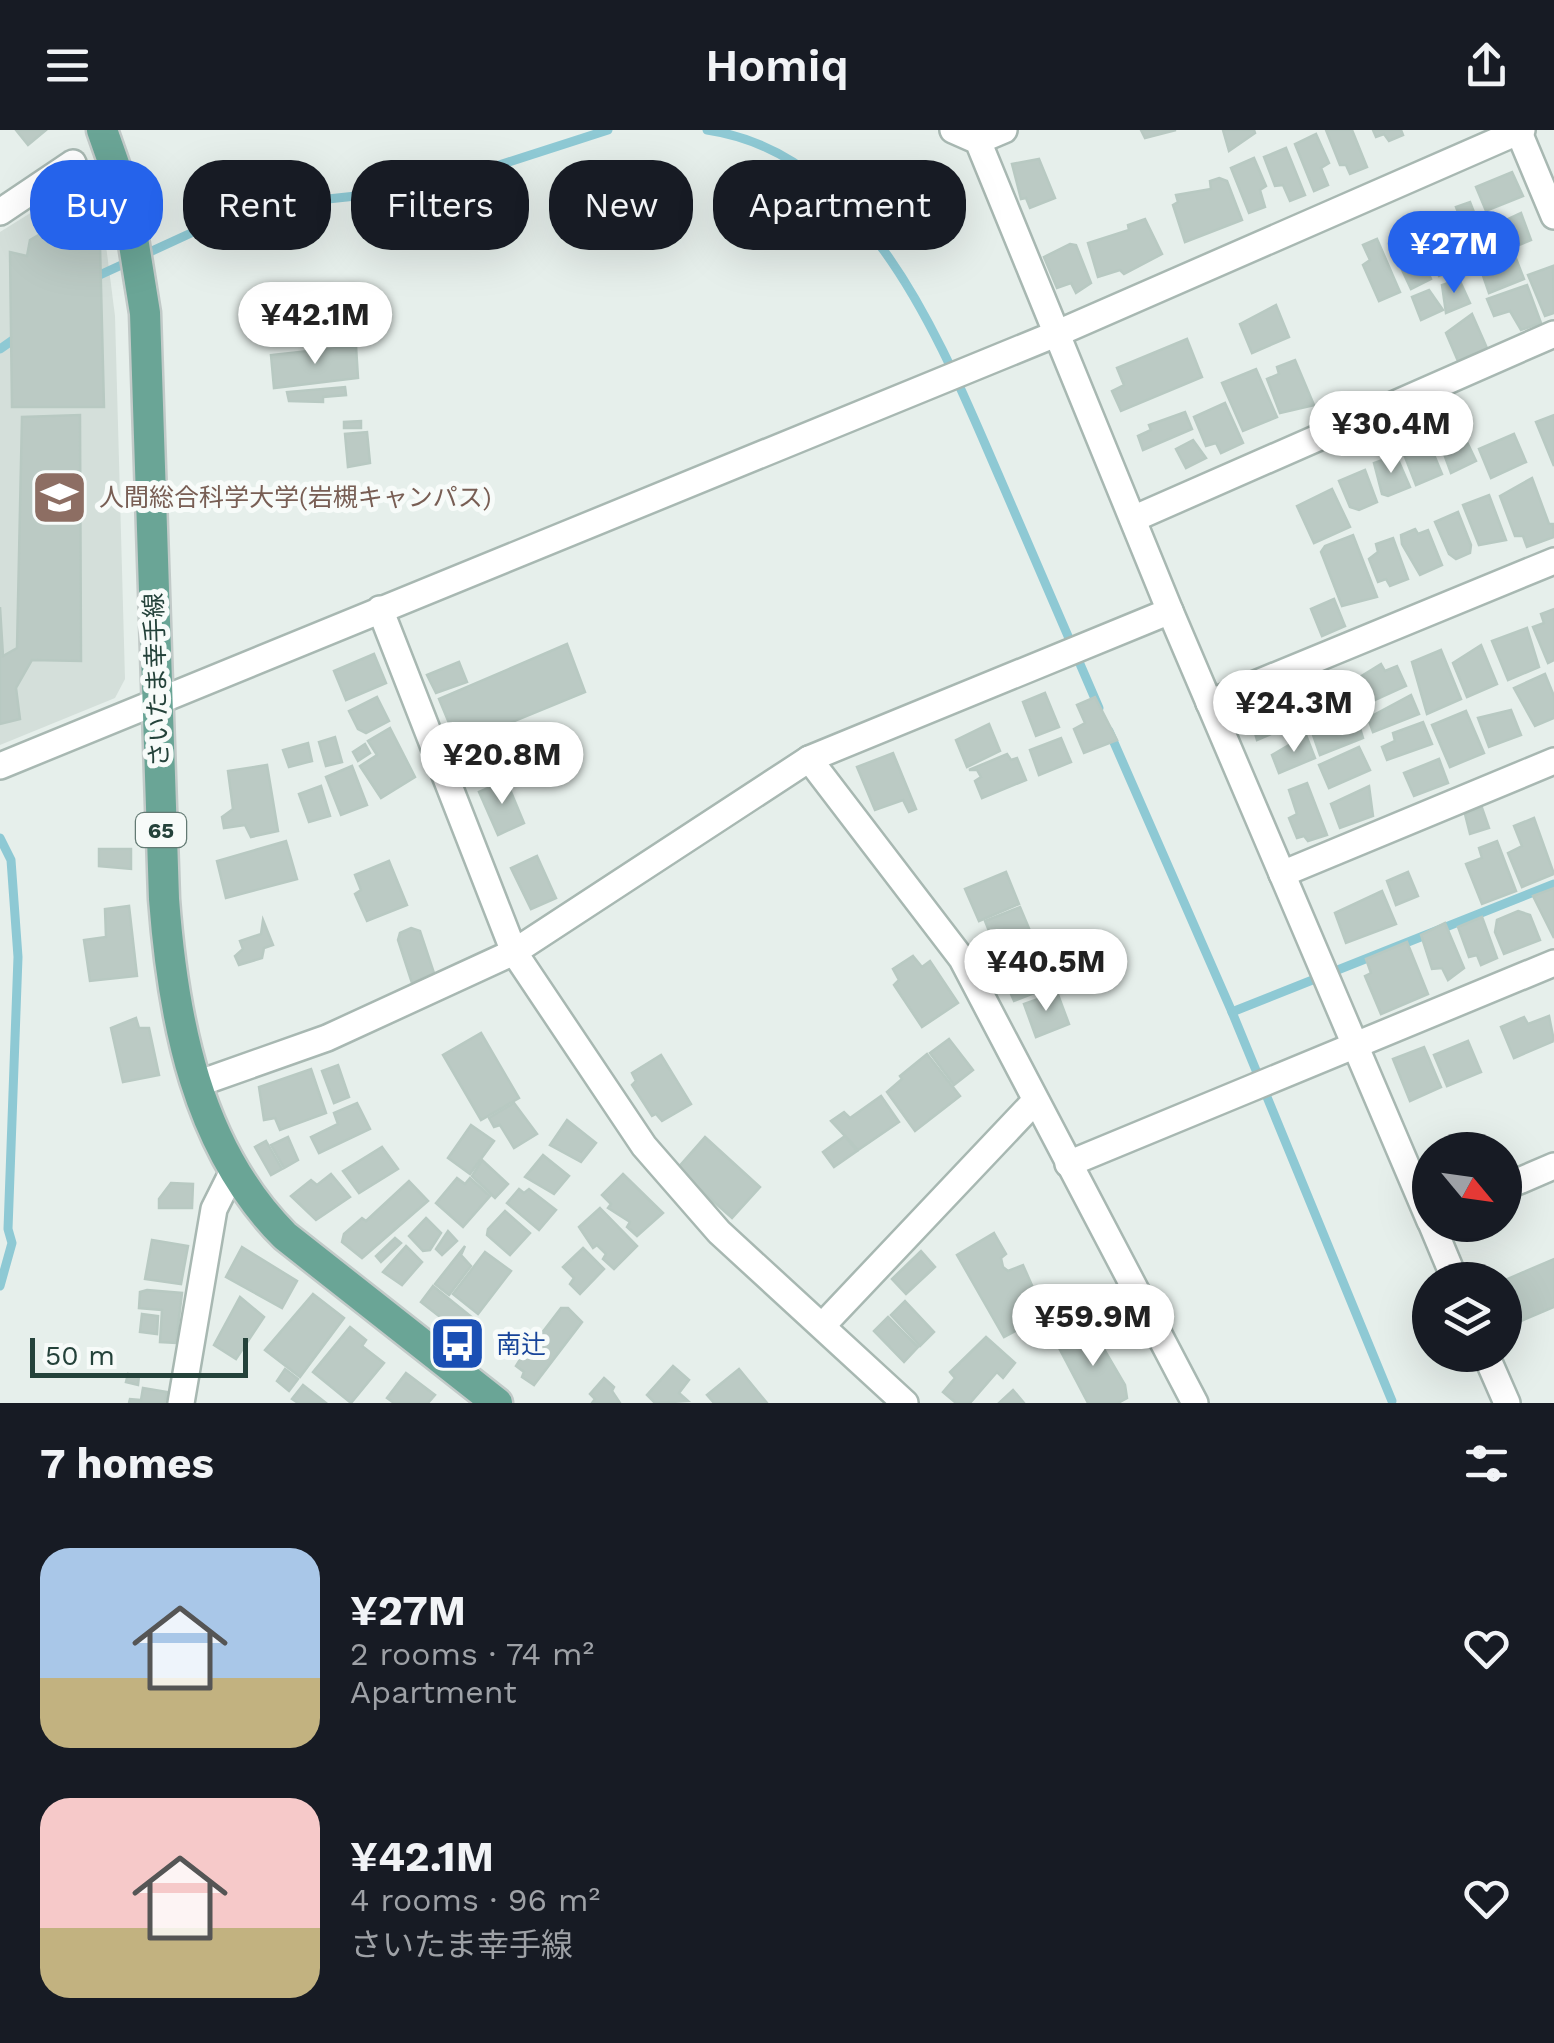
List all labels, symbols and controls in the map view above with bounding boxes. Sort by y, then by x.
icon: menu [40,38,95,93]
icon: share [1459,38,1514,93]
text: Homiq [705,39,849,92]
chip: Buy [30,160,163,250]
chip: Rent [183,160,331,250]
chip: Filters [351,160,529,250]
chip: New [549,160,693,250]
chip: Apartment [713,160,966,250]
pin: ¥27M [1395,211,1513,296]
text: ¥27M [1410,224,1498,262]
pin: ¥42.1M [234,282,396,367]
text: ¥42.1M [260,295,370,333]
pin: ¥30.4M [1310,391,1472,476]
text: ¥30.4M [1331,404,1451,442]
school or university icon: 人間総合科学大学(岩槻キャンパス) [30,467,90,527]
place label: 人間総合科学大学(岩槻キャンパス) [99,483,492,512]
street label: さいたま幸手線 [139,592,174,768]
pin: ¥24.3M [1213,670,1375,755]
text: ¥24.3M [1235,683,1353,721]
pin: ¥20.8M [421,722,583,807]
text: ¥20.8M [442,735,562,773]
road number: 65 [136,813,186,847]
pin: ¥40.5M [965,929,1127,1014]
text: ¥40.5M [986,942,1106,980]
north arrow [1412,1132,1522,1242]
map controls [1412,1132,1522,1372]
button: layers [1412,1262,1522,1372]
pin: ¥59.9M [1012,1284,1174,1369]
text: ¥59.9M [1034,1297,1152,1335]
bus stop icon: 南辻 [427,1314,487,1374]
place label: 南辻 [496,1330,546,1359]
scale bar [30,1333,248,1378]
text: 50 m [45,1339,115,1372]
icon: filters [1459,1436,1514,1491]
text: 7 homes [40,1439,214,1488]
text: ¥27M [350,1586,466,1635]
icon: home [120,1588,240,1708]
icon: heart [1459,1621,1514,1676]
text: 2 rooms · 74 m² [350,1635,594,1673]
text: Apartment [350,1673,517,1711]
text: ¥42.1M [350,1832,494,1881]
icon: home [120,1838,240,1958]
icon: heart [1459,1871,1514,1926]
text: 4 rooms · 96 m² [350,1881,600,1919]
text: さいたま幸手線 [350,1926,573,1964]

